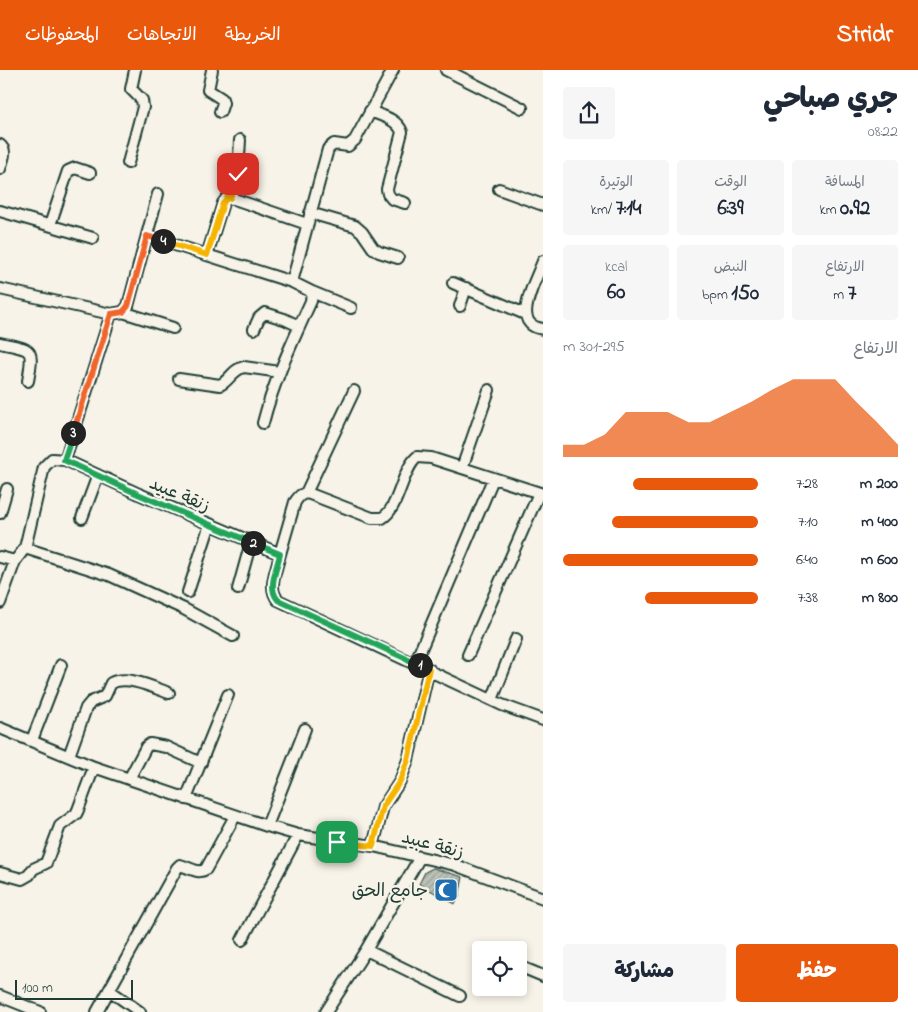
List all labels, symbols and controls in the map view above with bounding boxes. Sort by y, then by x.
text: Stridr [837,18,893,53]
text: المحفوظات [25,23,99,49]
text: الاتجاهات [127,23,197,49]
text: الخريطة [225,23,281,49]
text: جري صباحي [763,80,898,121]
button: share [563,87,615,139]
text: 08:22 [868,120,898,144]
pin [217,153,259,195]
icon: check [224,160,252,188]
text: الوتيرة [599,172,633,193]
text: الوقت [714,172,747,193]
text: المسافة [825,172,865,193]
text: 7:14 [616,194,641,224]
text: 6:39 [717,194,744,224]
text: 0.92 [840,194,870,224]
text: /km [591,200,616,221]
text: km [820,200,840,221]
pin: 4 [150,228,176,254]
text: 4 [161,231,166,252]
text: kcal [605,257,627,278]
text: النبض [714,257,747,278]
text: الارتفاع [825,257,864,278]
text: 60 [607,278,625,308]
text: 150 [731,279,759,309]
text: 7 [848,279,856,309]
text: bpm [702,285,731,306]
text: m [833,285,848,306]
text: 295–301 m [563,335,625,359]
text: الارتفاع [853,337,898,361]
pin: 3 [60,420,86,446]
text: 3 [71,423,76,444]
street label: زنقة عبيد [145,471,214,520]
text: 7:28 [796,472,818,496]
text: 200 m [860,472,898,496]
text: 7:10 [798,510,818,534]
text: 400 m [861,510,898,534]
pin: 2 [240,530,266,556]
text: 2 [250,533,257,554]
text: 6:40 [796,548,818,572]
text: 600 m [861,548,898,572]
text: 7:38 [797,586,818,610]
text: 800 m [862,586,898,610]
pin: 1 [408,652,432,678]
text: 1 [418,655,423,676]
pin [316,821,358,863]
street label: زنقة عبيد [398,825,467,867]
icon: arrive [323,828,351,856]
mosque icon: جامع الحق [433,877,459,903]
place label: جامع الحق [352,879,428,905]
map controls [472,941,527,996]
button: locate [472,941,527,996]
button: مشاركة [563,944,726,1002]
button: حفظ [736,944,898,1002]
scale bar [15,977,132,1000]
text: 100 m [22,978,53,999]

